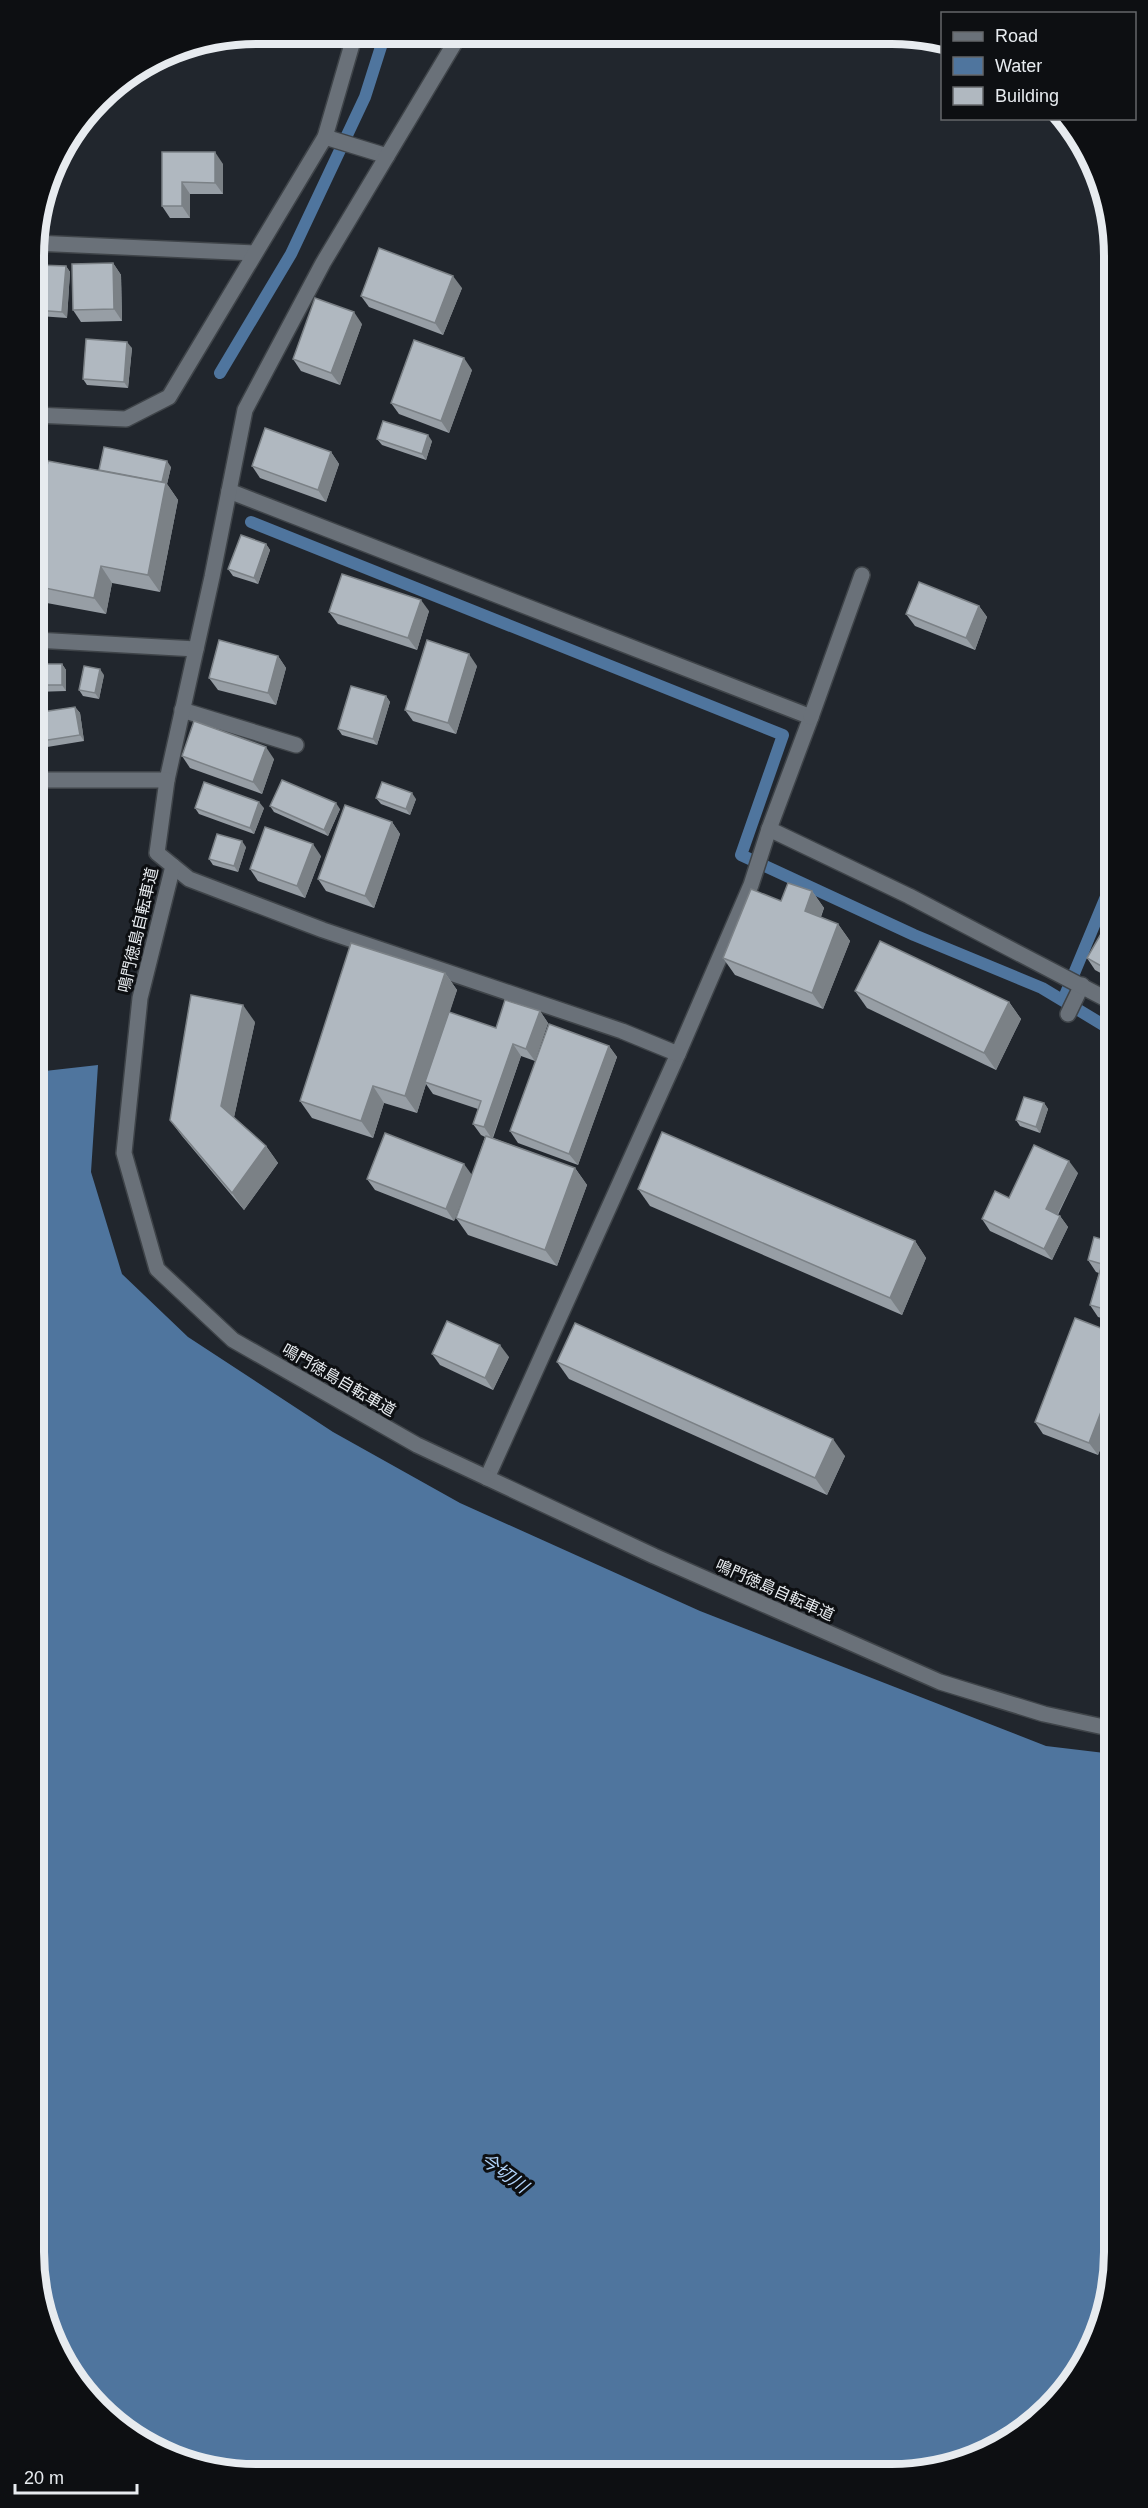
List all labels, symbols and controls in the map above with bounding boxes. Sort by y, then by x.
legend [941,12,1136,120]
text: Road [995,26,1038,46]
text: Water [995,56,1042,76]
text: Building [995,86,1059,106]
street label: 鳴門徳島自転車道 [115,866,161,994]
street label: 鳴門徳島自転車道 [279,1341,399,1419]
street label: 鳴門徳島自転車道 [713,1556,837,1624]
water label: 今切川 [476,2149,533,2198]
scale bar [15,2457,136,2495]
text: 20 m [24,2468,64,2488]

